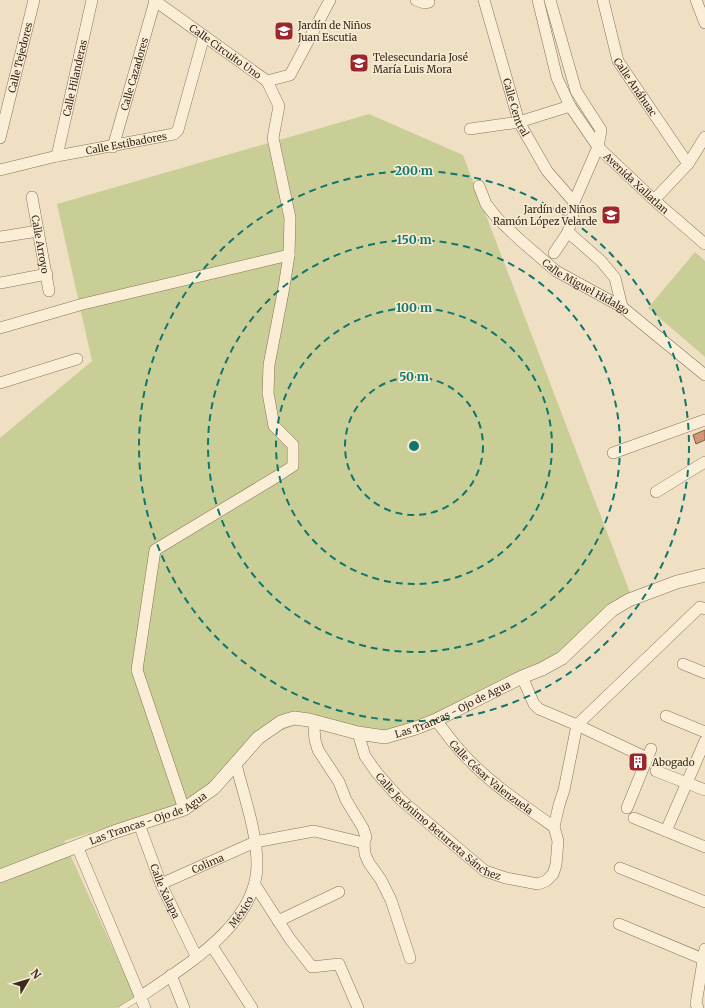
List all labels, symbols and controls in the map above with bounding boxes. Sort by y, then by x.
place label: Jardín de Niños Juan Escutia [297,19,371,44]
school or university icon: Jardín de Niños Juan Escutia [273,20,295,42]
street label: Calle Tejedores [5,21,35,94]
street label: Calle Circuito Uno [187,21,264,82]
street label: Calle Cazadores [117,36,151,112]
street label: Calle Hilanderas [60,38,89,118]
place label: Telesecundaria José María Luis Mora [373,51,468,76]
school or university icon: Telesecundaria José María Luis Mora [348,52,370,74]
street label: Calle Anáhuac [611,55,660,119]
street label: Calle Central [500,77,532,139]
street label: Calle Estibadores [84,129,168,157]
street label: Avenida Xallatlan [601,149,672,217]
text: 200 m [395,163,433,178]
place label: Jardín de Niños Ramón López Velarde [493,203,597,228]
school or university icon: Jardín de Niños Ramón López Velarde [600,204,622,226]
street label: Calle Arroyo [29,214,52,275]
text: 150 m [397,232,432,247]
street label: Calle Miguel Hidalgo [539,256,633,317]
text: 100 m [396,300,432,315]
text: 50 m [399,369,429,384]
centre of rings [407,439,421,453]
street label: Las Trancas - Ojo de Agua [393,677,513,740]
street label: Calle César Valenzuela [447,737,536,817]
building icon: Abogado [627,751,649,773]
place label: Abogado [651,756,695,769]
street label: Calle Jerónimo Beturreta Sánchez [373,770,503,883]
street label: Las Trancas - Ojo de Agua [87,788,209,847]
street label: Colima [189,850,226,876]
street label: Calle Xalapa [148,862,183,921]
street label: México [226,894,256,930]
north arrow [8,960,48,1000]
text: N [28,966,44,982]

